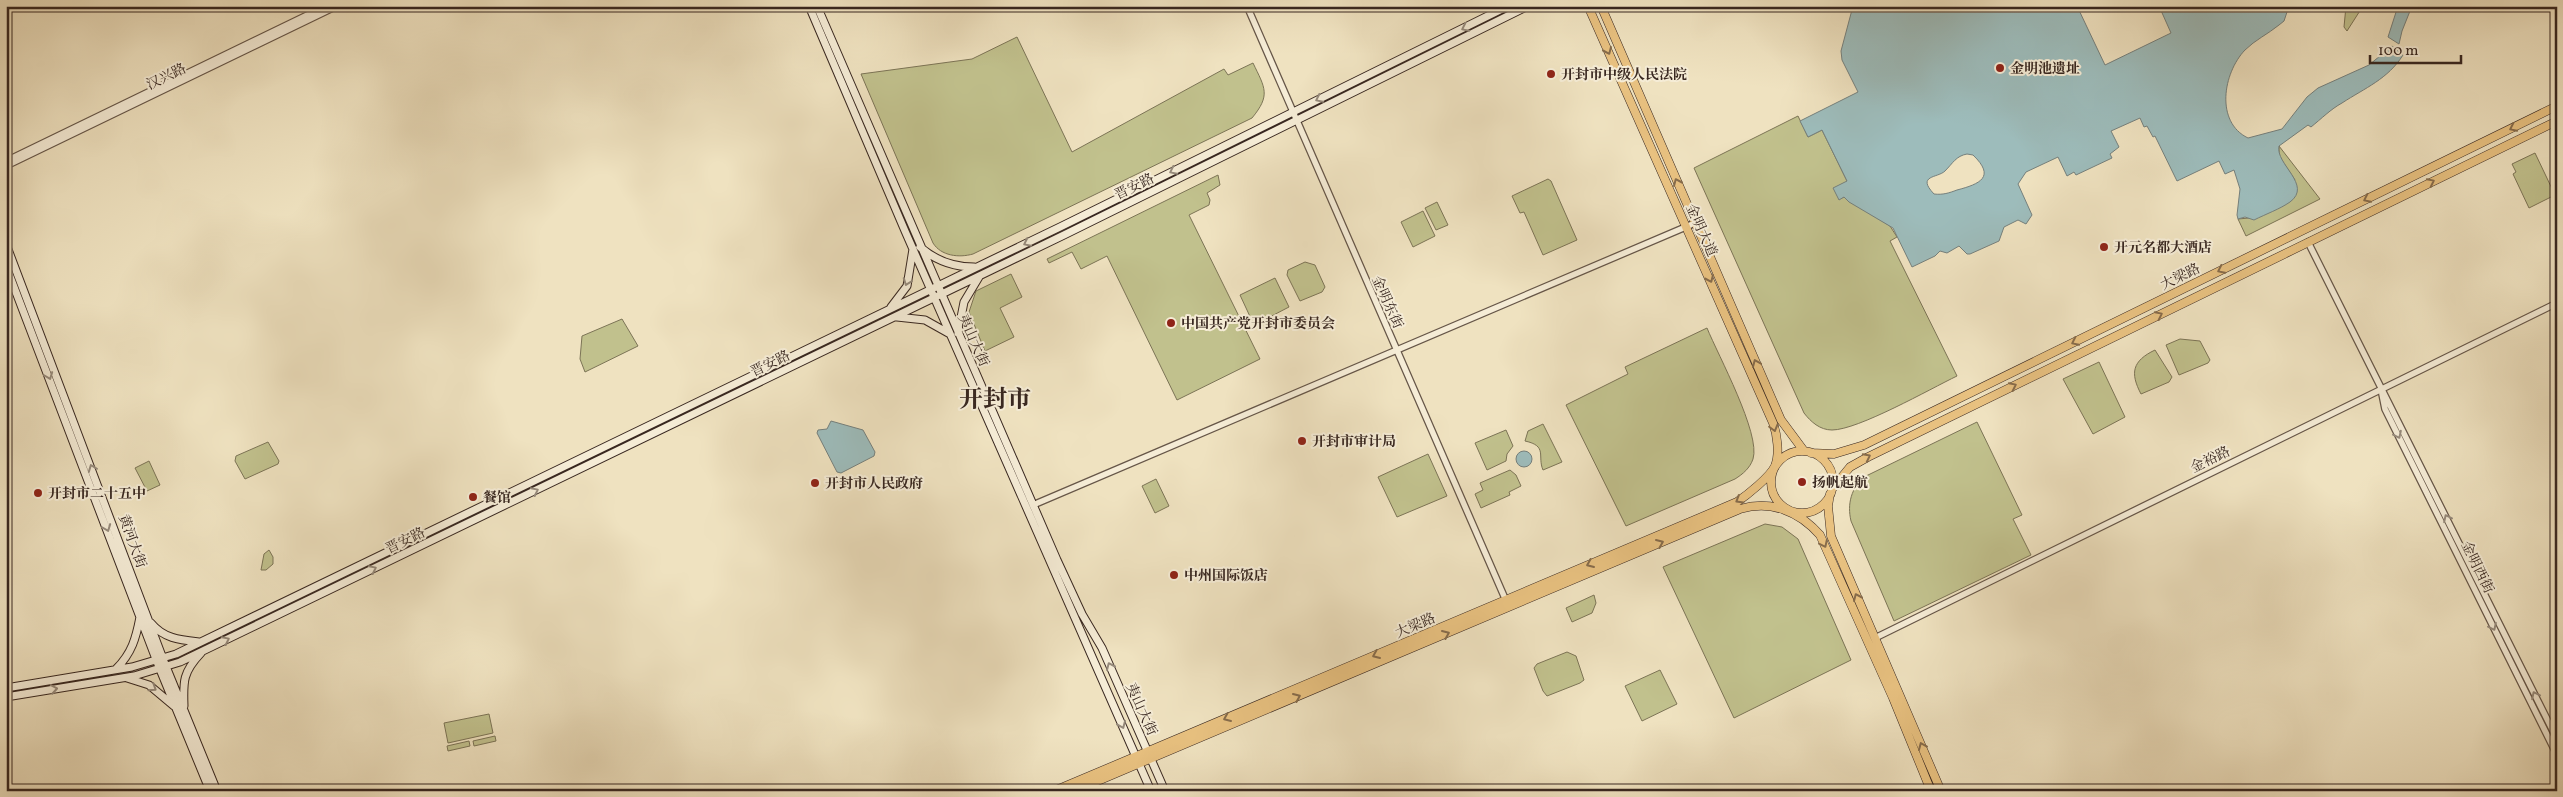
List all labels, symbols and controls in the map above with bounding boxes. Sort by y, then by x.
one-way arrow [1461,22,1470,32]
scale bar [2370,32,2462,64]
text: 100 m [2378,41,2418,62]
one-way arrow [1602,46,1612,55]
street label: 汉兴路 [144,60,190,95]
place label: 金明池遗址 [2010,60,2080,79]
marker: 金明池遗址 [1994,62,2006,74]
place label: 开封市中级人民法院 [1561,66,1687,85]
marker: 开封市中级人民法院 [1545,68,1557,80]
one-way arrow [1315,93,1324,104]
one-way arrow [2509,122,2518,132]
one-way arrow [1169,165,1178,175]
street label: 晋安路 [1112,170,1158,205]
one-way arrow [1673,178,1684,187]
one-way arrow [2426,178,2435,188]
one-way arrow [2363,193,2372,203]
street label: 金明大道 [1681,201,1721,260]
one-way arrow [1023,237,1032,247]
place label: 开元名都大酒店 [2114,239,2212,258]
marker: 开元名都大酒店 [2098,241,2110,253]
street label: 大梁路 [2158,260,2204,295]
one-way arrow [2217,264,2226,275]
street label: 金明东街 [1367,273,1407,332]
one-way arrow [1703,274,1714,283]
one-way arrow [903,278,913,286]
street label: 夷山大街 [953,311,993,370]
one-way arrow [2154,311,2163,321]
place label: 中国共产党开封市委员会 [1181,315,1335,334]
marker: 中国共产党开封市委员会 [1165,317,1177,329]
one-way arrow [2071,336,2080,346]
street label: 晋安路 [748,347,794,382]
one-way arrow [1752,359,1763,368]
one-way arrow [43,372,53,380]
one-way arrow [2008,382,2017,393]
district label: 开封市 [959,384,1031,418]
one-way arrow [1768,424,1779,433]
one-way arrow [2392,429,2402,438]
place label: 开封市审计局 [1312,433,1396,452]
marker: 开封市审计局 [1296,435,1308,447]
street label: 金裕路 [2188,443,2234,478]
one-way arrow [1862,453,1871,463]
one-way arrow [88,464,98,473]
place label: 扬帆起航 [1812,474,1868,493]
place label: 开封市人民政府 [825,475,923,494]
marker: 扬帆起航 [1796,476,1808,488]
marker: 开封市人民政府 [809,477,821,489]
place label: 开封市二十五中 [48,485,146,504]
marker: 开封市二十五中 [32,487,44,499]
one-way arrow [530,487,539,498]
place label: 餐馆 [483,489,511,508]
marker: 餐馆 [467,491,479,503]
one-way arrow [1736,493,1745,503]
street label: 黄河大街 [113,512,150,571]
one-way arrow [2443,514,2454,523]
one-way arrow [101,524,111,532]
street label: 晋安路 [383,524,429,559]
one-way arrow [1655,538,1664,549]
street label: 金明西街 [2456,538,2497,597]
one-way arrow [1818,539,1829,548]
one-way arrow [1586,558,1595,569]
one-way arrow [367,565,376,575]
place label: 中州国际饭店 [1184,567,1268,586]
marker: 中州国际饭店 [1168,569,1180,581]
one-way arrow [1853,593,1864,602]
street label: 大梁路 [1393,609,1439,643]
one-way arrow [2487,622,2497,631]
one-way arrow [1441,629,1450,640]
one-way arrow [221,635,230,646]
one-way arrow [1372,649,1381,659]
one-way arrow [1105,662,1116,671]
street label: 夷山大街 [1121,680,1161,739]
one-way arrow [147,682,156,691]
one-way arrow [50,685,59,695]
one-way arrow [2531,691,2541,700]
one-way arrow [1292,693,1300,703]
one-way arrow [1223,713,1231,723]
one-way arrow [1116,720,1127,729]
one-way arrow [1917,742,1928,751]

